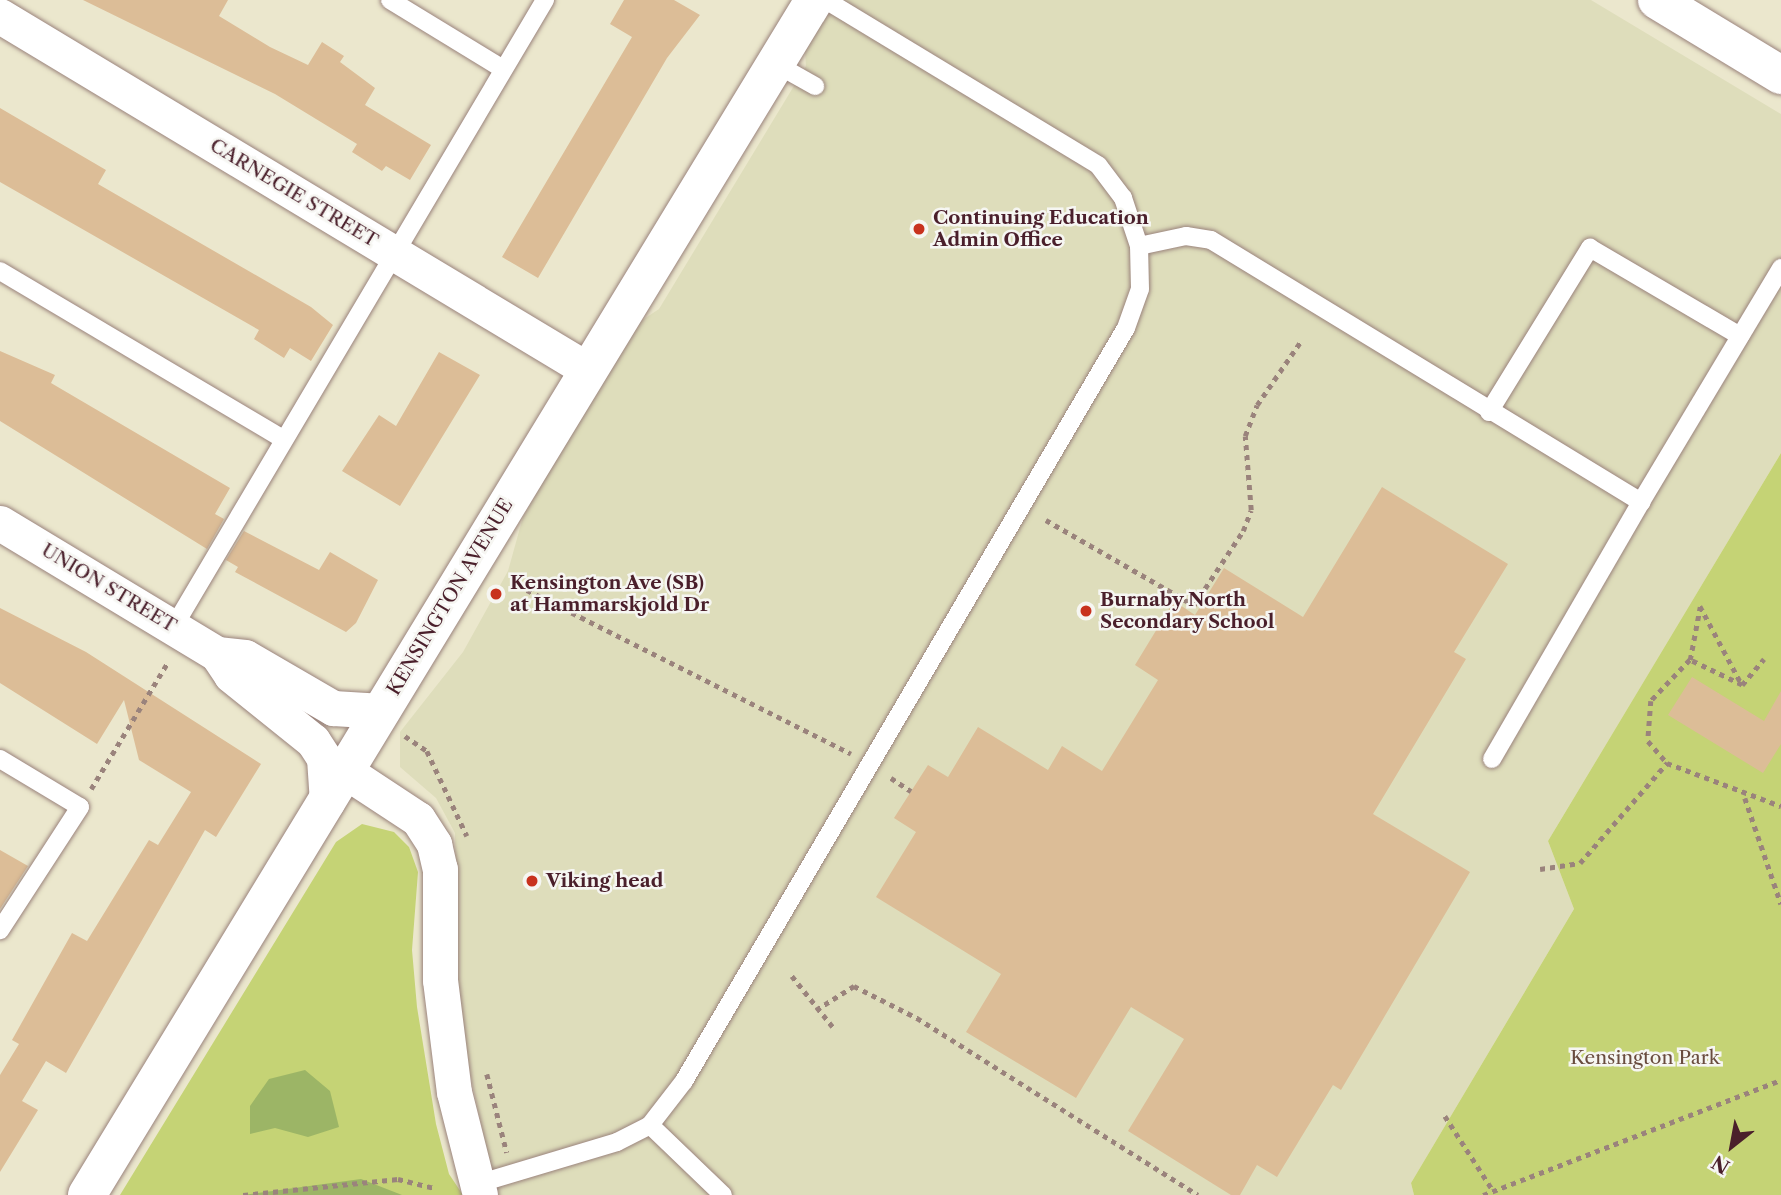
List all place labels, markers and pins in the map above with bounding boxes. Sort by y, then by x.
place label: Continuing Education Admin Office [933,207,1149,251]
marker: Continuing Education Admin Office [911,221,927,237]
place label: Kensington Ave (SB) at Hammarskjold Dr [510,572,709,616]
marker: Kensington Ave (SB) at Hammarskjold Dr [488,586,504,602]
place label: Burnaby North Secondary School [1100,589,1275,633]
marker: Burnaby North Secondary School [1078,603,1094,619]
place label: Viking head [546,870,663,892]
marker: Viking head [524,873,540,889]

